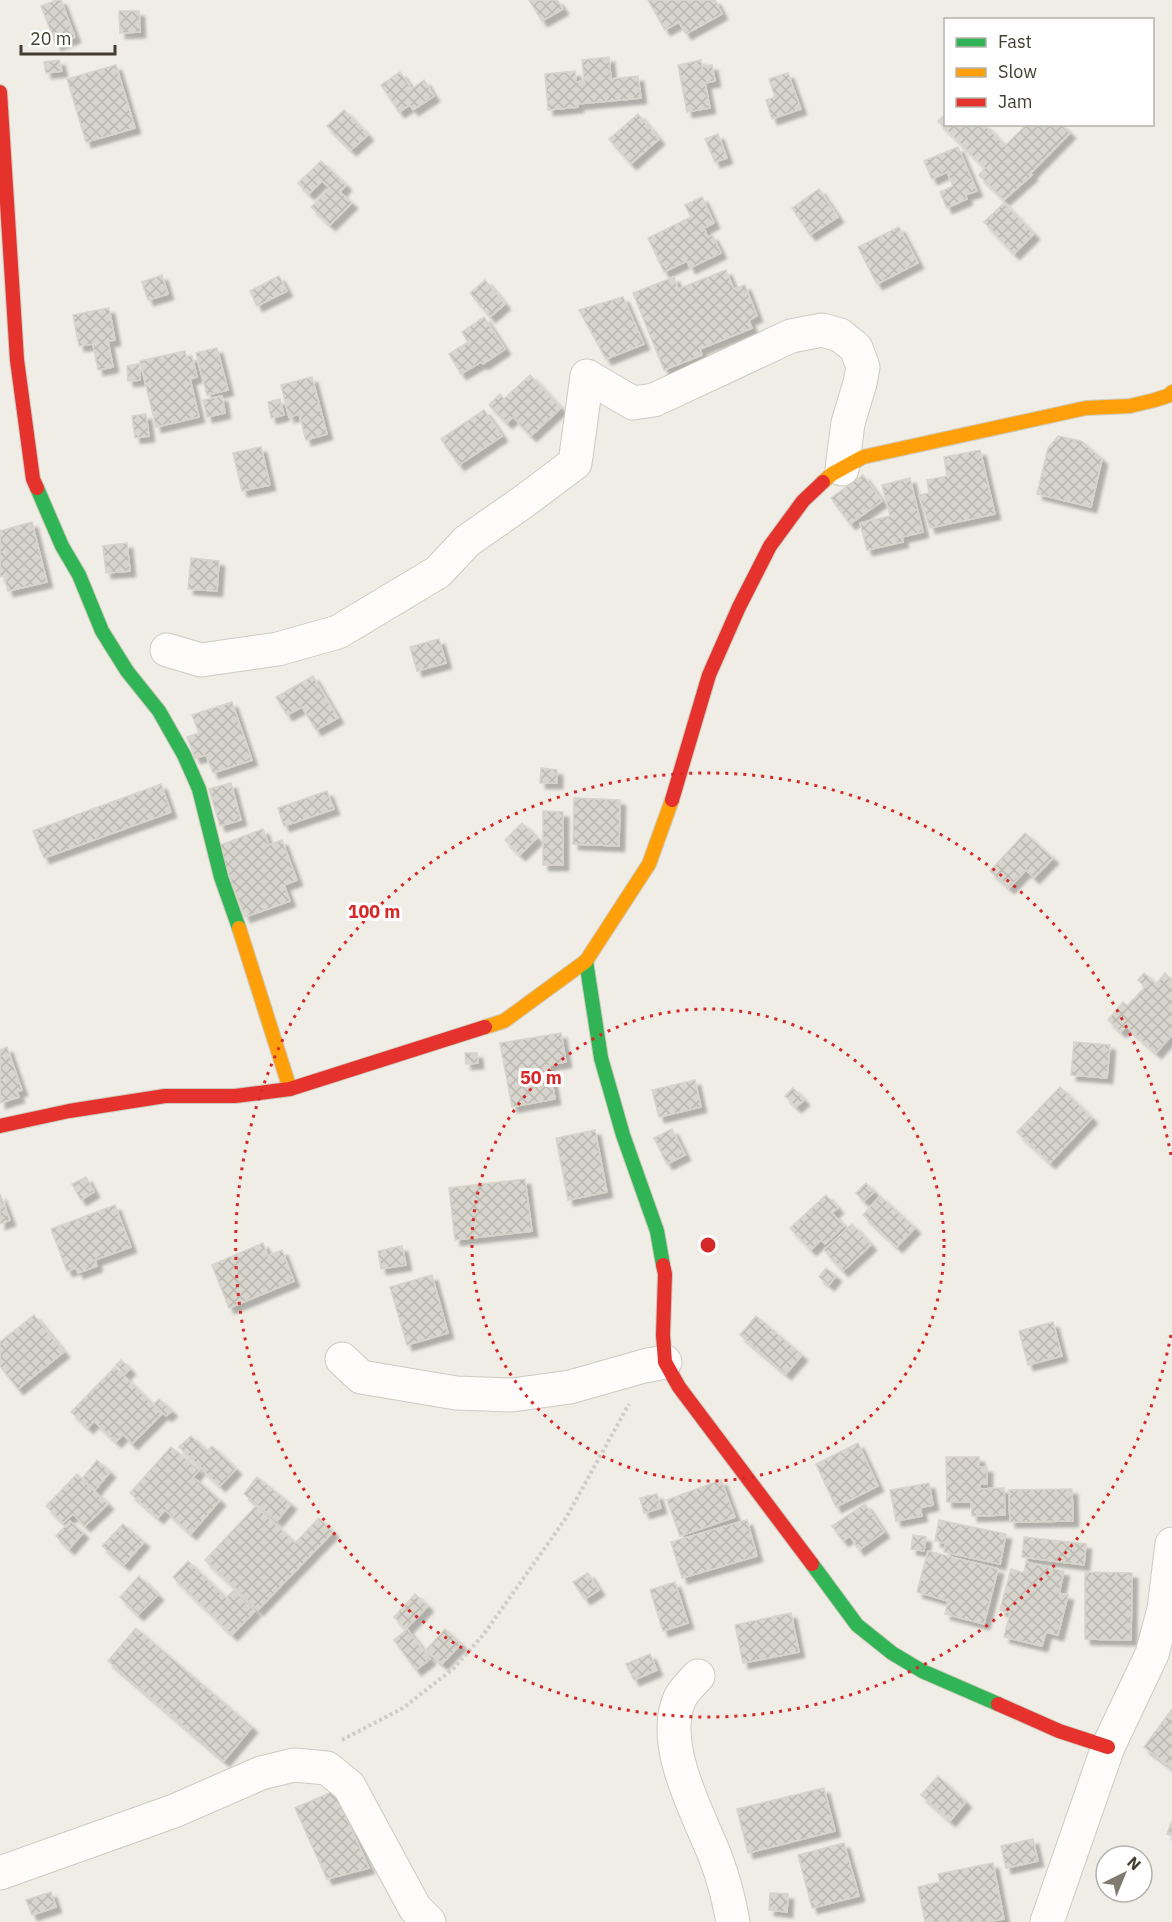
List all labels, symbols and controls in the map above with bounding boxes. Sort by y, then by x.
scale bar [21,18,116,56]
legend [944,18,1154,126]
text: 20 m [30,27,72,50]
text: Fast [998,30,1032,53]
text: Slow [998,60,1037,83]
text: Jam [998,90,1033,113]
text: 100 m [348,900,400,923]
text: 50 m [520,1066,562,1089]
centre of rings [698,1235,718,1255]
north arrow [1094,1844,1154,1904]
text: N [1123,1852,1145,1874]

